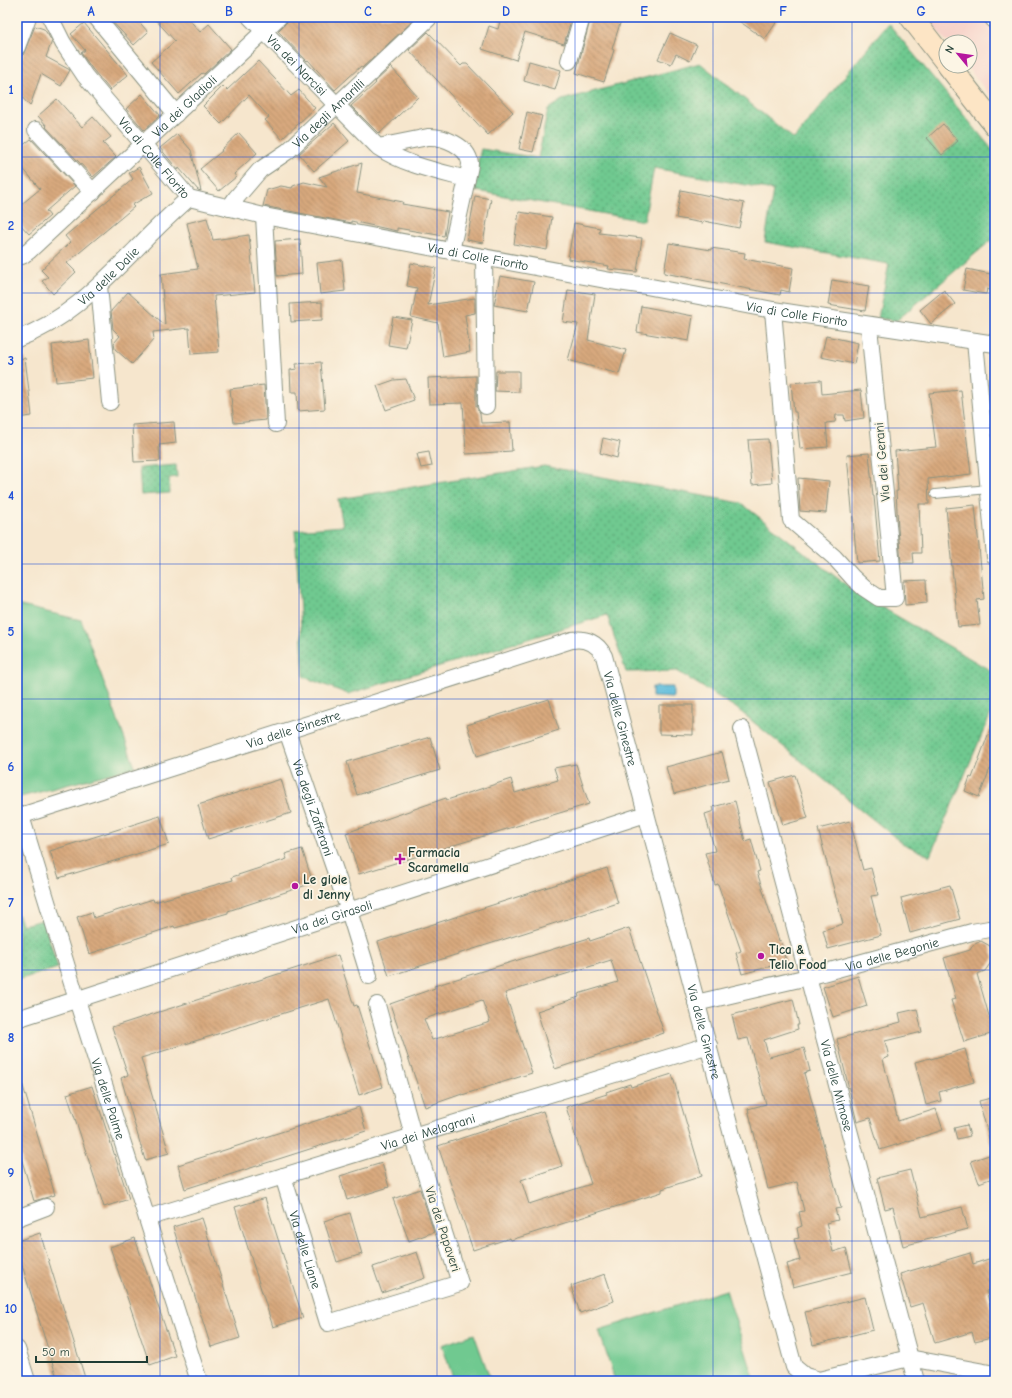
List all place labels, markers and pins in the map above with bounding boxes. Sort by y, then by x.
place label: Farmacia Scaramella [408,845,469,875]
marker: Farmacia Scaramella [395,854,405,864]
place label: Le gioie di Jenny [303,872,350,902]
marker: Le gioie di Jenny [290,881,300,891]
place label: Tica & Telio Food [769,942,827,972]
marker: Tica & Telio Food [756,951,766,961]

